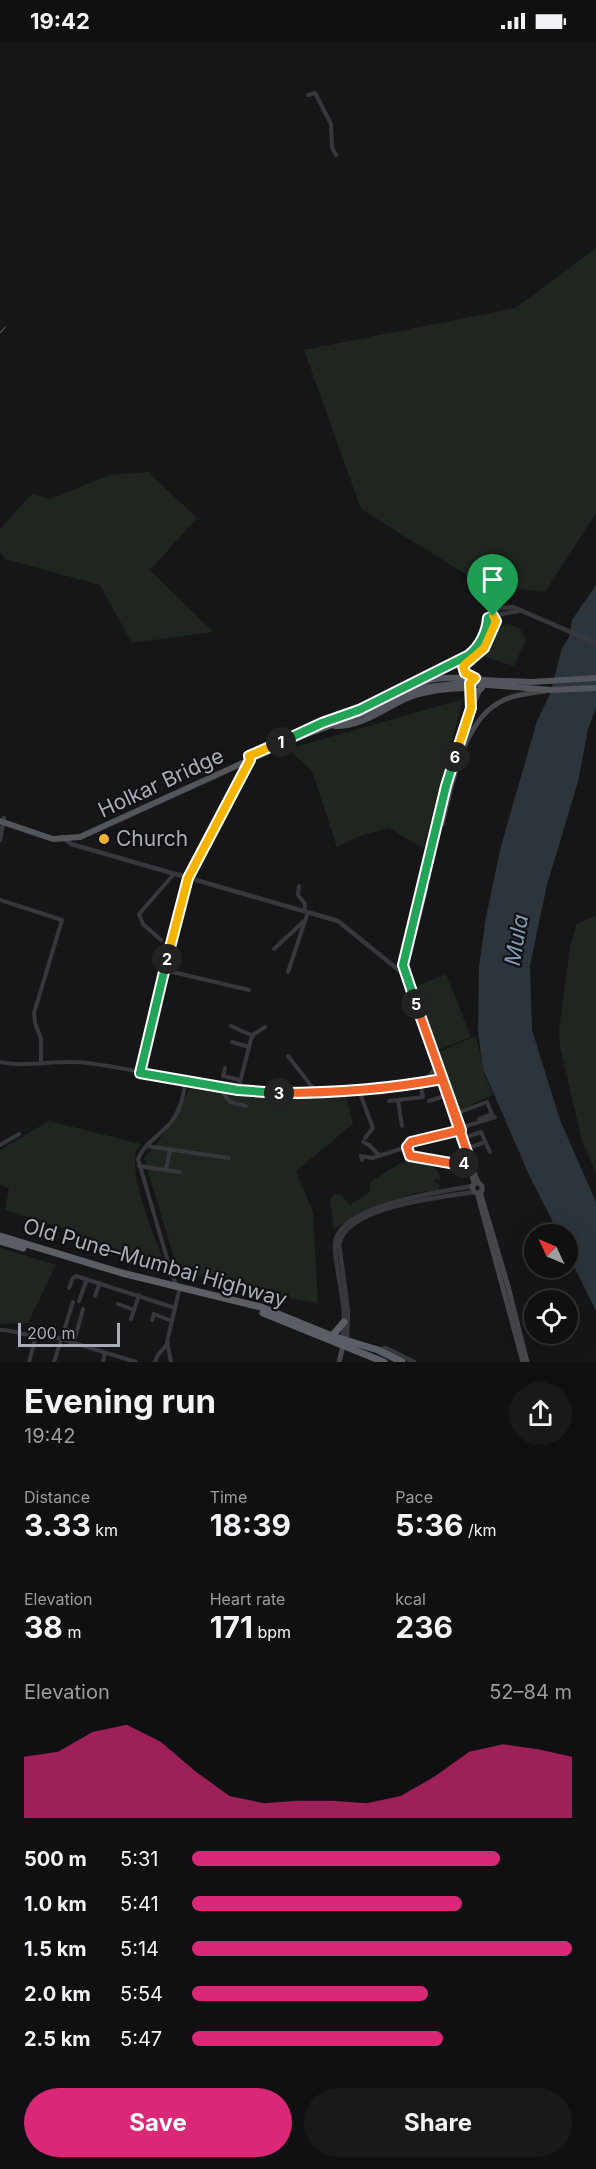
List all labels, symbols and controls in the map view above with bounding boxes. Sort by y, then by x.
text: 19:42 [30,8,90,34]
pin [467,554,518,616]
icon: arrive [476,563,509,596]
pin: 1 [266,727,296,757]
text: 1 [278,732,284,752]
pin: 6 [440,742,470,772]
street label: Holkar Bridge [94,743,227,823]
text: 6 [450,747,460,767]
place label: Church [116,826,188,851]
marker: Church [97,832,111,846]
water label: Mula [499,912,533,968]
pin: 2 [152,944,182,974]
text: 2 [162,949,172,969]
pin: 5 [401,989,431,1019]
text: 5 [411,994,421,1014]
pin: 3 [264,1078,294,1108]
text: 3 [274,1083,284,1103]
pin: 4 [449,1148,479,1178]
text: 4 [459,1153,469,1173]
street label: Old Pune–Mumbai Highway [20,1213,290,1312]
north arrow [524,1224,578,1278]
map controls [524,1224,578,1344]
button: locate [524,1290,578,1344]
scale bar [18,1320,120,1348]
text: 200 m [27,1323,75,1343]
text: Evening run [24,1381,216,1421]
button: share [509,1382,572,1445]
text: 19:42 [24,1424,75,1448]
text: Distance [24,1487,90,1507]
text: Time [210,1487,247,1507]
text: Pace [395,1487,433,1507]
text: 3.33 [24,1507,91,1543]
text: 18:39 [210,1507,291,1543]
text: 5:36 [395,1507,463,1543]
text: km [91,1520,118,1540]
text: /km [463,1520,496,1540]
text: Elevation [24,1589,93,1609]
text: Heart rate [210,1589,285,1609]
text: kcal [395,1589,426,1609]
text: 38 [24,1609,63,1645]
text: 171 [210,1609,253,1645]
text: 236 [395,1609,453,1645]
text: m [63,1622,81,1642]
text: bpm [253,1622,291,1642]
text: Elevation [24,1680,110,1704]
text: 52–84 m [489,1680,572,1704]
text: 500 m [24,1847,87,1871]
text: 5:31 [120,1847,158,1871]
text: 1.0 km [24,1892,87,1916]
text: 5:41 [120,1892,159,1916]
text: 1.5 km [24,1937,87,1961]
text: 5:14 [120,1937,159,1961]
text: 2.0 km [24,1982,91,2006]
text: 5:54 [120,1982,163,2006]
text: 2.5 km [24,2027,91,2051]
text: 5:47 [120,2027,162,2051]
button: Save [24,2088,292,2157]
button: Share [304,2088,572,2157]

